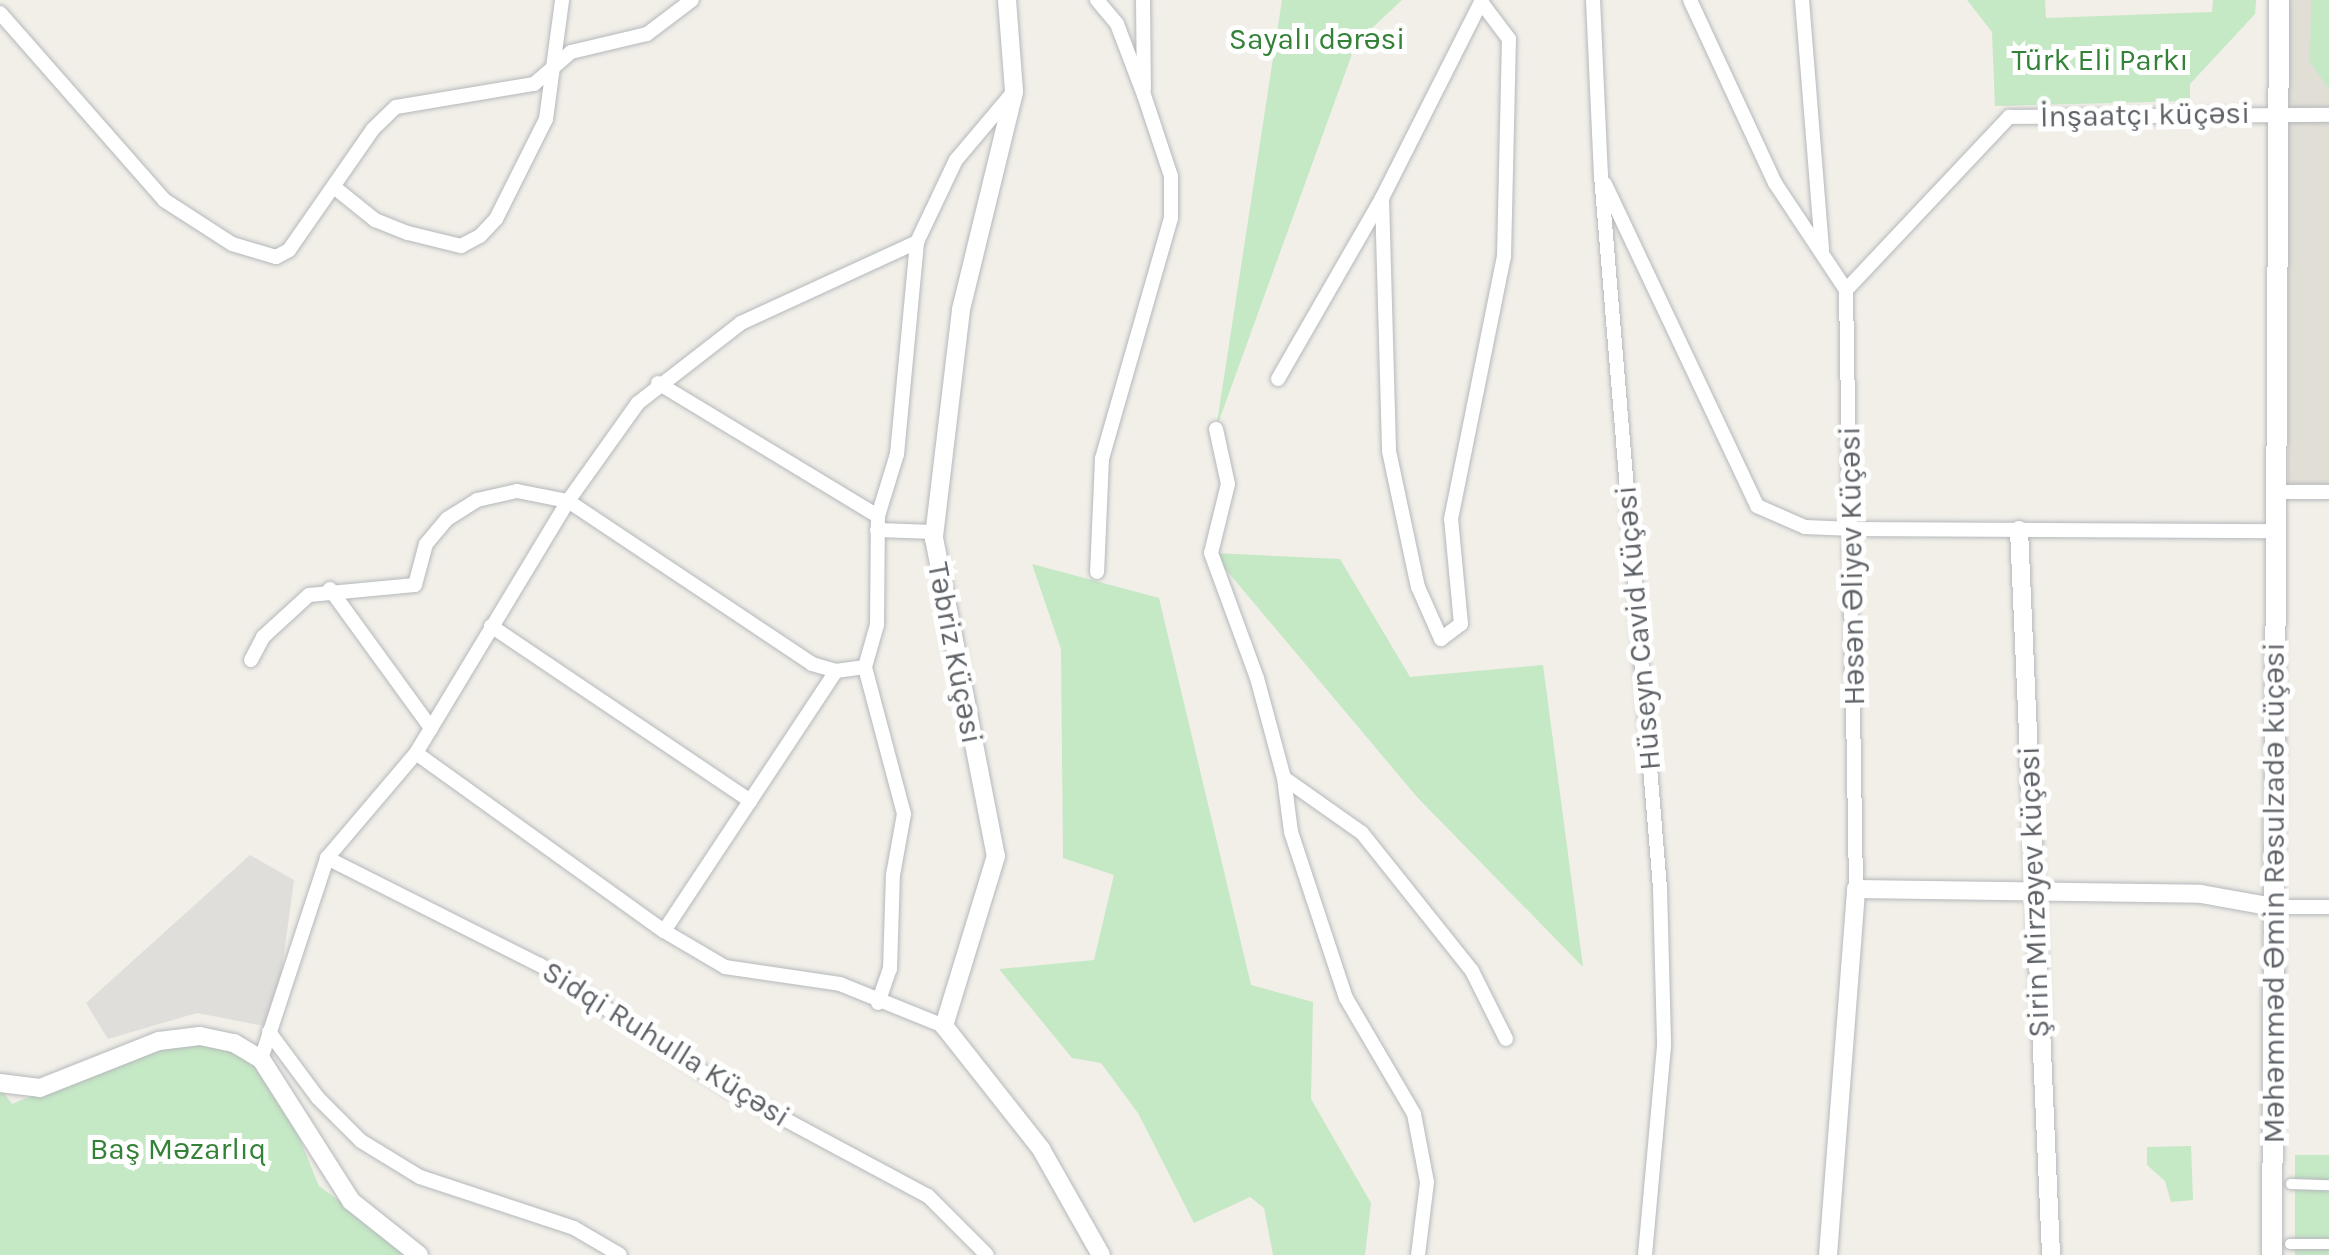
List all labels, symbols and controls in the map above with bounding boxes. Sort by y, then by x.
park label: Sayalı dərəsi [1229,21,1405,57]
park label: Türk Eli Parkı [2011,42,2189,78]
street label: İnşaatçı küçəsi [2040,95,2250,135]
street label: Həsən Əliyev Küçəsi [1832,426,1872,706]
street label: Hüseyn Cavid Küçəsi [1608,484,1668,772]
street label: Təbriz Küçəsi [920,559,990,747]
street label: Məhəmməd Əmin Rəsulzadə küçəsi [2256,642,2292,1144]
street label: Şirin Mirzəyev küçəsi [2011,746,2057,1038]
street label: Sidqi Ruhulla Küçəsi [536,953,796,1135]
park label: Baş Məzarlıq [90,1131,266,1167]

